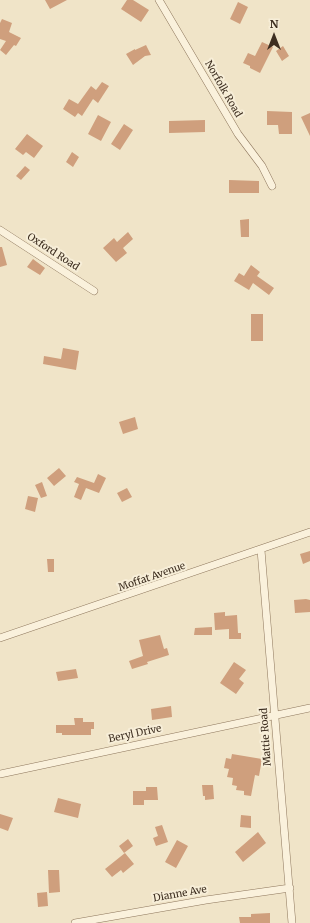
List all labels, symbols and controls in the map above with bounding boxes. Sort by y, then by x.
north arrow [254,16,294,56]
text: N [270,17,278,31]
street label: Norfolk Road [202,59,244,119]
street label: Oxford Road [25,231,81,273]
street label: Moffat Avenue [117,560,187,594]
street label: Mattie Road [258,708,274,766]
street label: Beryl Drive [107,723,163,745]
street label: Dianne Ave [152,883,208,905]

